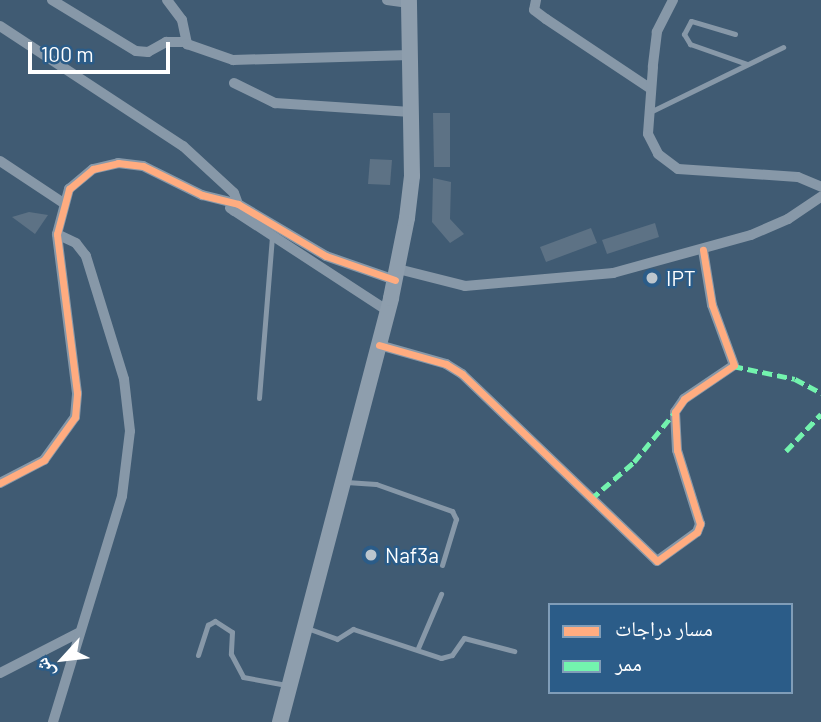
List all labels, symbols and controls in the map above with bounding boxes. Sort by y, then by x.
scale bar [32,28,173,72]
text: 100 m [41,41,94,66]
place label: IPT [666,265,696,291]
marker: IPT [644,270,660,286]
place label: Naf3a [385,542,439,568]
marker: Naf3a [363,547,379,563]
legend [548,603,793,694]
text: مسار دراجات [615,615,713,640]
north arrow [28,624,98,694]
text: ممر [615,650,642,675]
text: ش [29,655,59,683]

